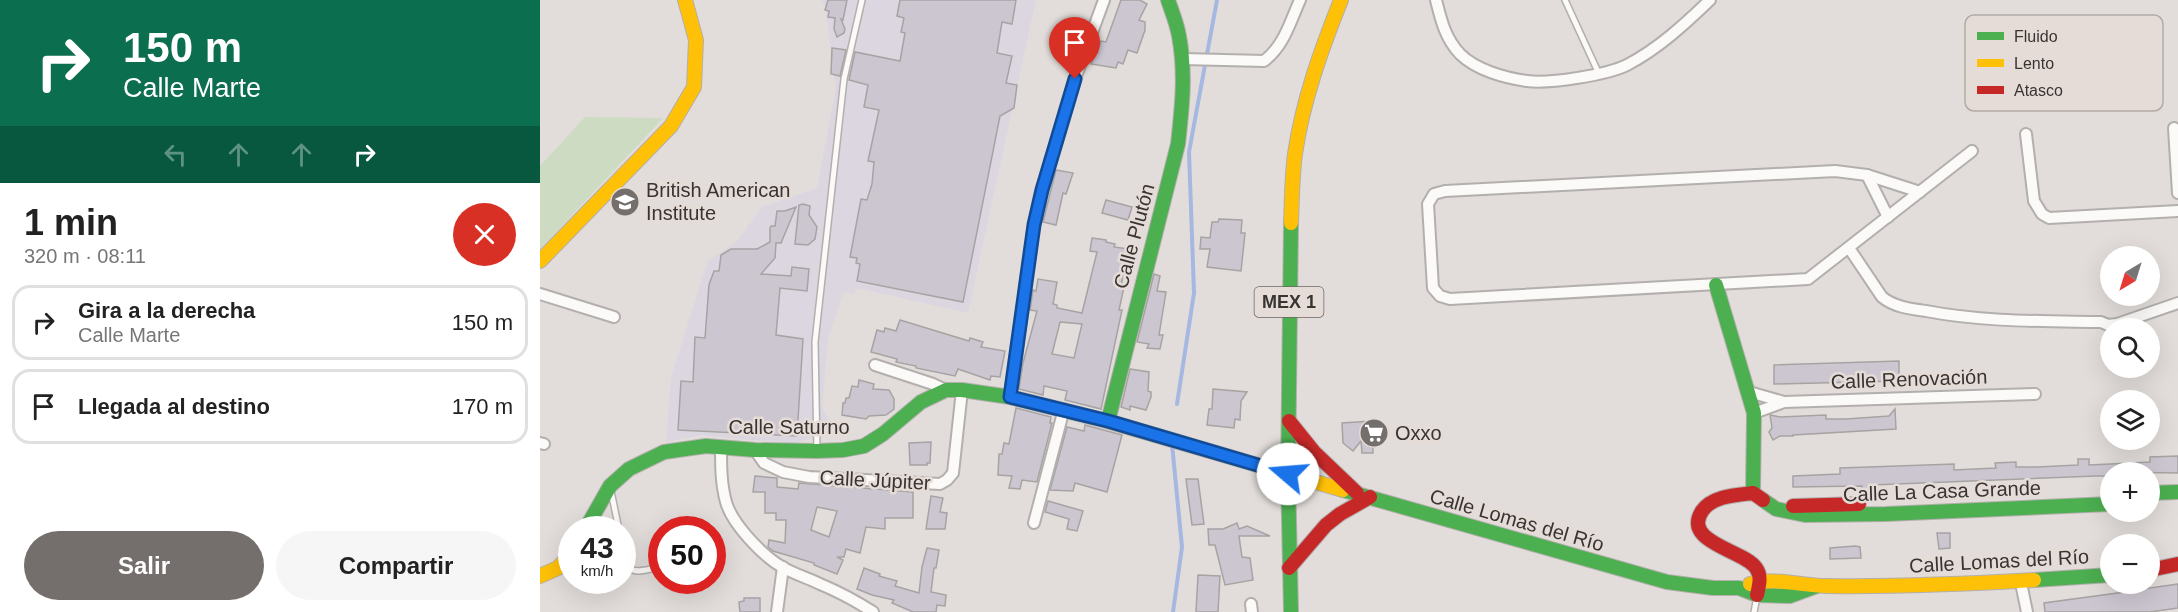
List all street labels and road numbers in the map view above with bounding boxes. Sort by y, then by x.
street label: Calle Plutón [1109,181,1159,291]
road number: MEX 1 [1254,287,1323,317]
street label: Calle Renovación [1830,365,1988,393]
street label: Calle Saturno [728,416,850,438]
street label: Calle Júpiter [819,466,931,494]
street label: Calle La Casa Grande [1843,477,2041,505]
street label: Calle Lomas del Río [1427,485,1607,555]
street label: Calle Lomas del Río [1909,545,2089,577]

